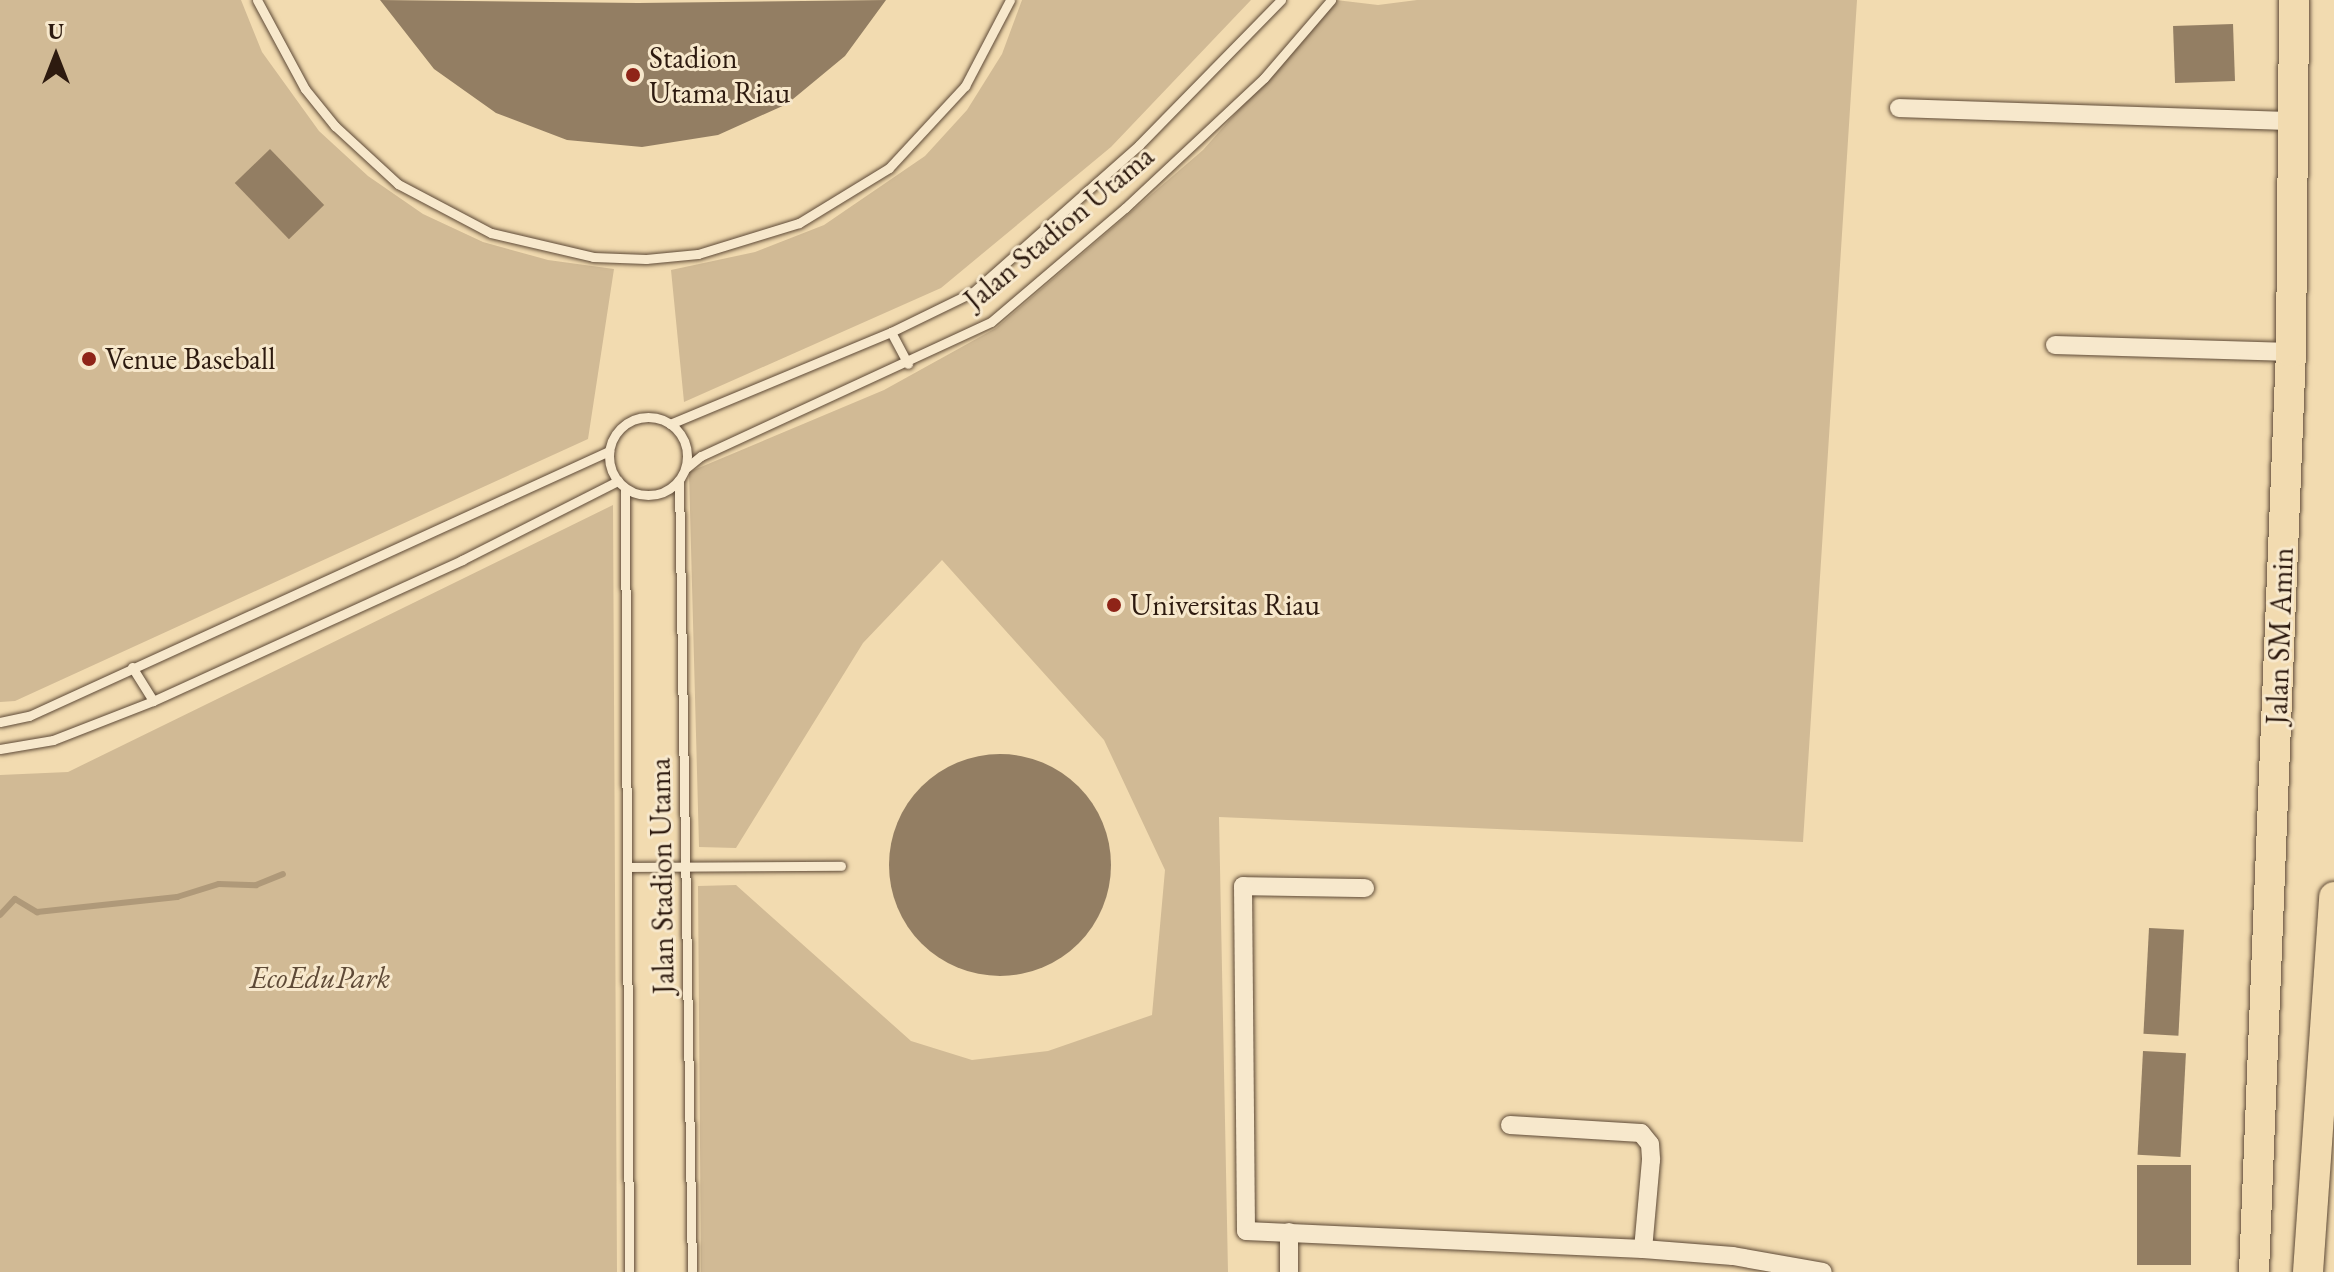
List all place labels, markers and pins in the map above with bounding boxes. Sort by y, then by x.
place label: Stadion Utama Riau [649,40,790,110]
marker: Stadion Utama Riau [624,66,642,84]
place label: Venue Baseball [105,341,275,377]
marker: Venue Baseball [80,350,98,368]
place label: Universitas Riau [1130,587,1320,623]
marker: Universitas Riau [1105,596,1123,614]

